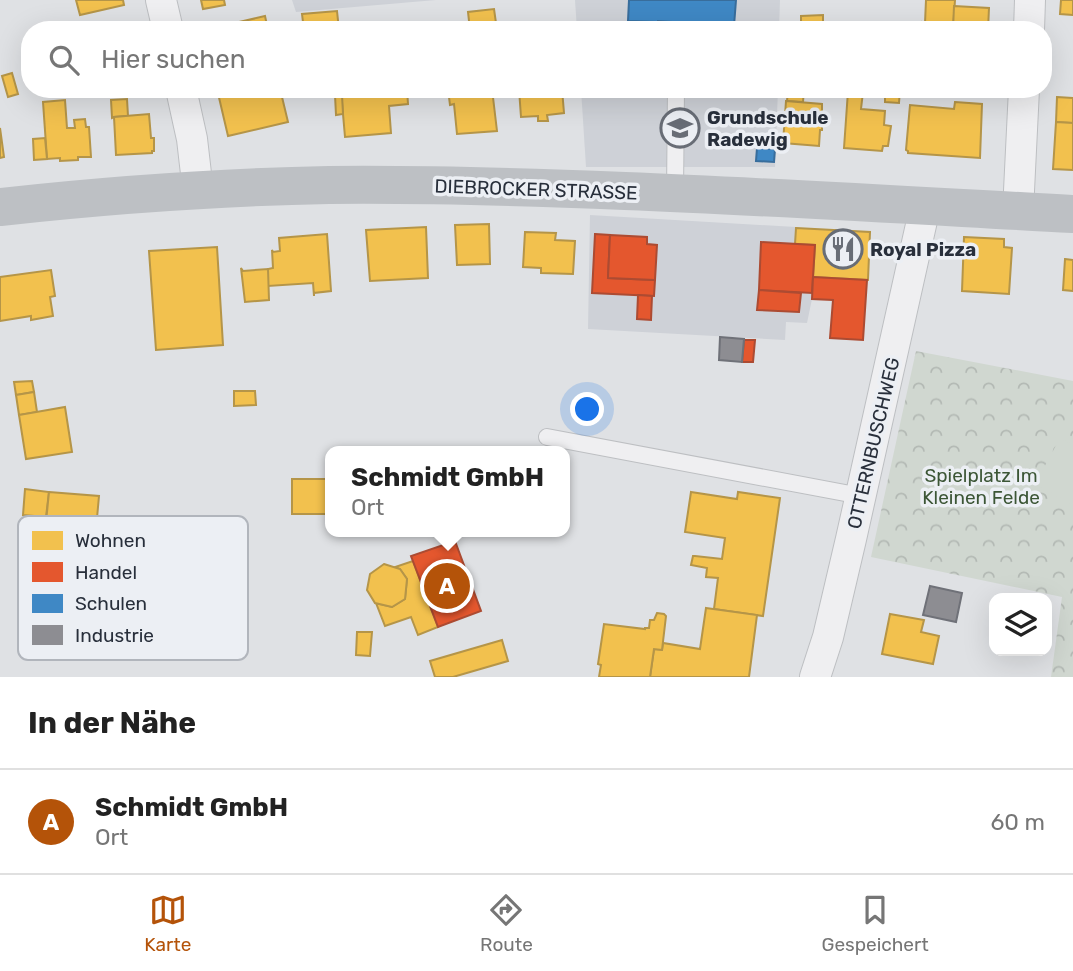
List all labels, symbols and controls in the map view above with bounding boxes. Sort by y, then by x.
search box [21,21,1052,98]
icon: search [45,41,83,79]
text: Hier suchen [101,44,246,75]
place label: Grundschule Radewig [707,106,829,151]
school or university icon: Grundschule Radewig [659,107,701,149]
street label: DIEBROCKER STRASSE [434,174,638,205]
restaurant icon: Royal Pizza [822,228,864,270]
place label: Royal Pizza [870,238,976,261]
street label: OTTERNBUSCHWEG [843,355,904,531]
your location [570,392,604,426]
popup [325,446,570,537]
text: Schmidt GmbH [351,462,544,493]
park label: Spielplatz Im Kleinen Felde [922,464,1040,509]
text: Ort [351,493,384,521]
legend [18,516,248,660]
text: Wohnen [75,529,146,552]
pin: A [424,560,470,612]
text: Handel [75,561,137,584]
text: Schulen [75,592,147,615]
map controls [989,593,1052,656]
button: layers [989,593,1052,656]
text: Industrie [75,624,154,647]
text: In der Nähe [28,705,196,741]
text: Schmidt GmbH [95,792,288,823]
text: A [43,808,59,836]
text: 60 m [990,808,1045,836]
text: Ort [95,823,128,851]
tab: Karte [144,891,191,956]
tab: Route [480,891,533,956]
tab: Gespeichert [821,891,929,956]

